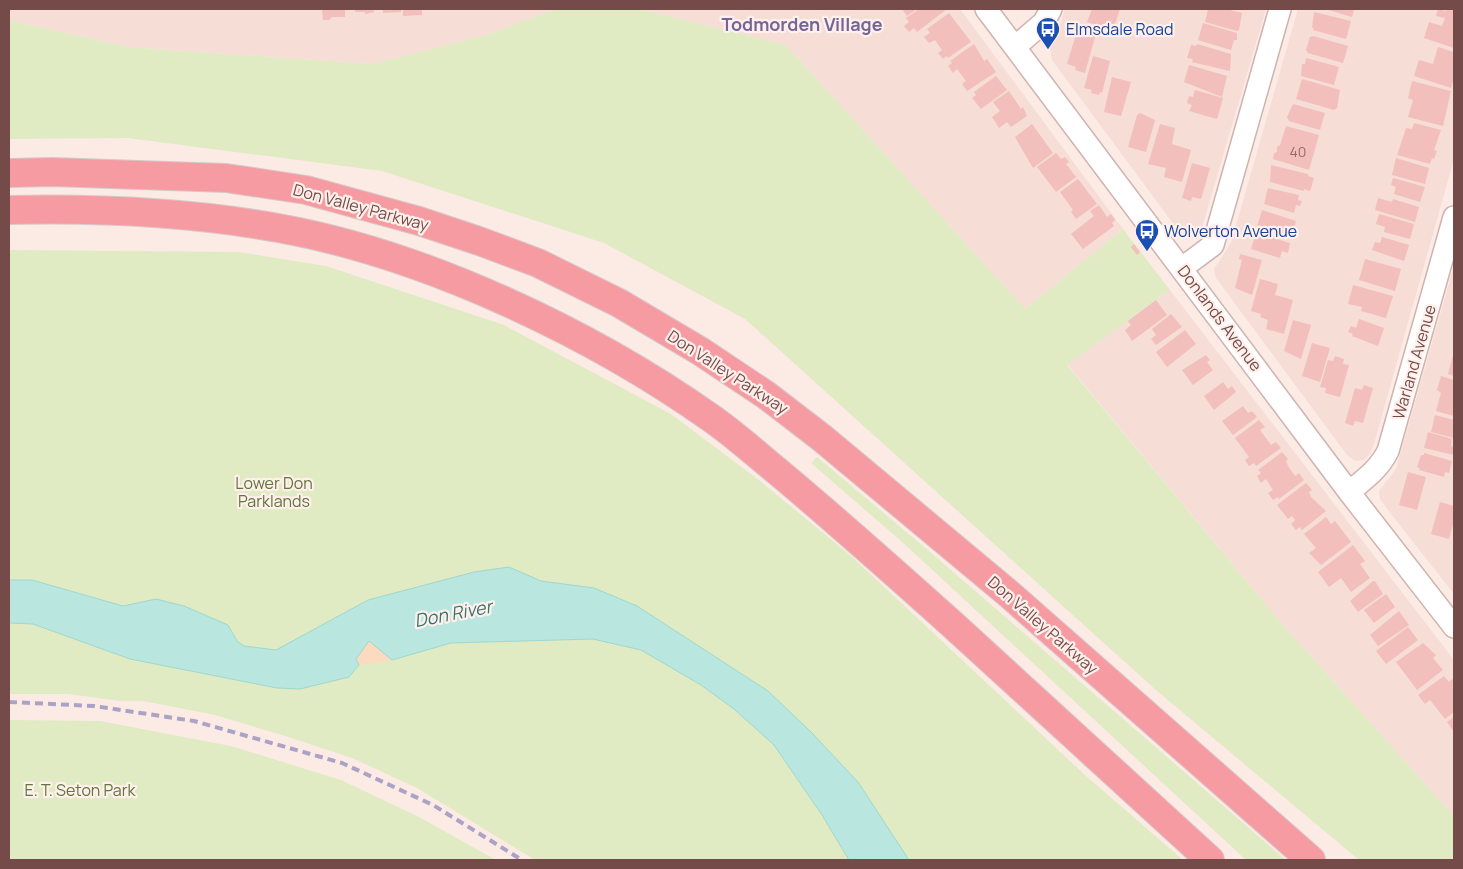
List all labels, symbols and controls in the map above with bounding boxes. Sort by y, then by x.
district label: Todmorden Village [721,12,883,36]
bus stop icon: Elmsdale Road [1035,16,1061,50]
place label: Elmsdale Road [1066,18,1173,40]
house number: 40 [1290,142,1306,161]
street label: Don Valley Parkway [291,178,432,236]
bus stop icon: Wolverton Avenue [1134,218,1160,252]
place label: Wolverton Avenue [1164,220,1297,242]
street label: Donlands Avenue [1173,260,1267,376]
street label: Warland Avenue [1387,302,1441,422]
street label: Don Valley Parkway [663,325,793,420]
park label: Lower Don Parklands [235,472,313,512]
street label: Don Valley Parkway [983,571,1103,679]
water label: Don River [412,593,496,632]
park label: E. T. Seton Park [25,779,137,801]

